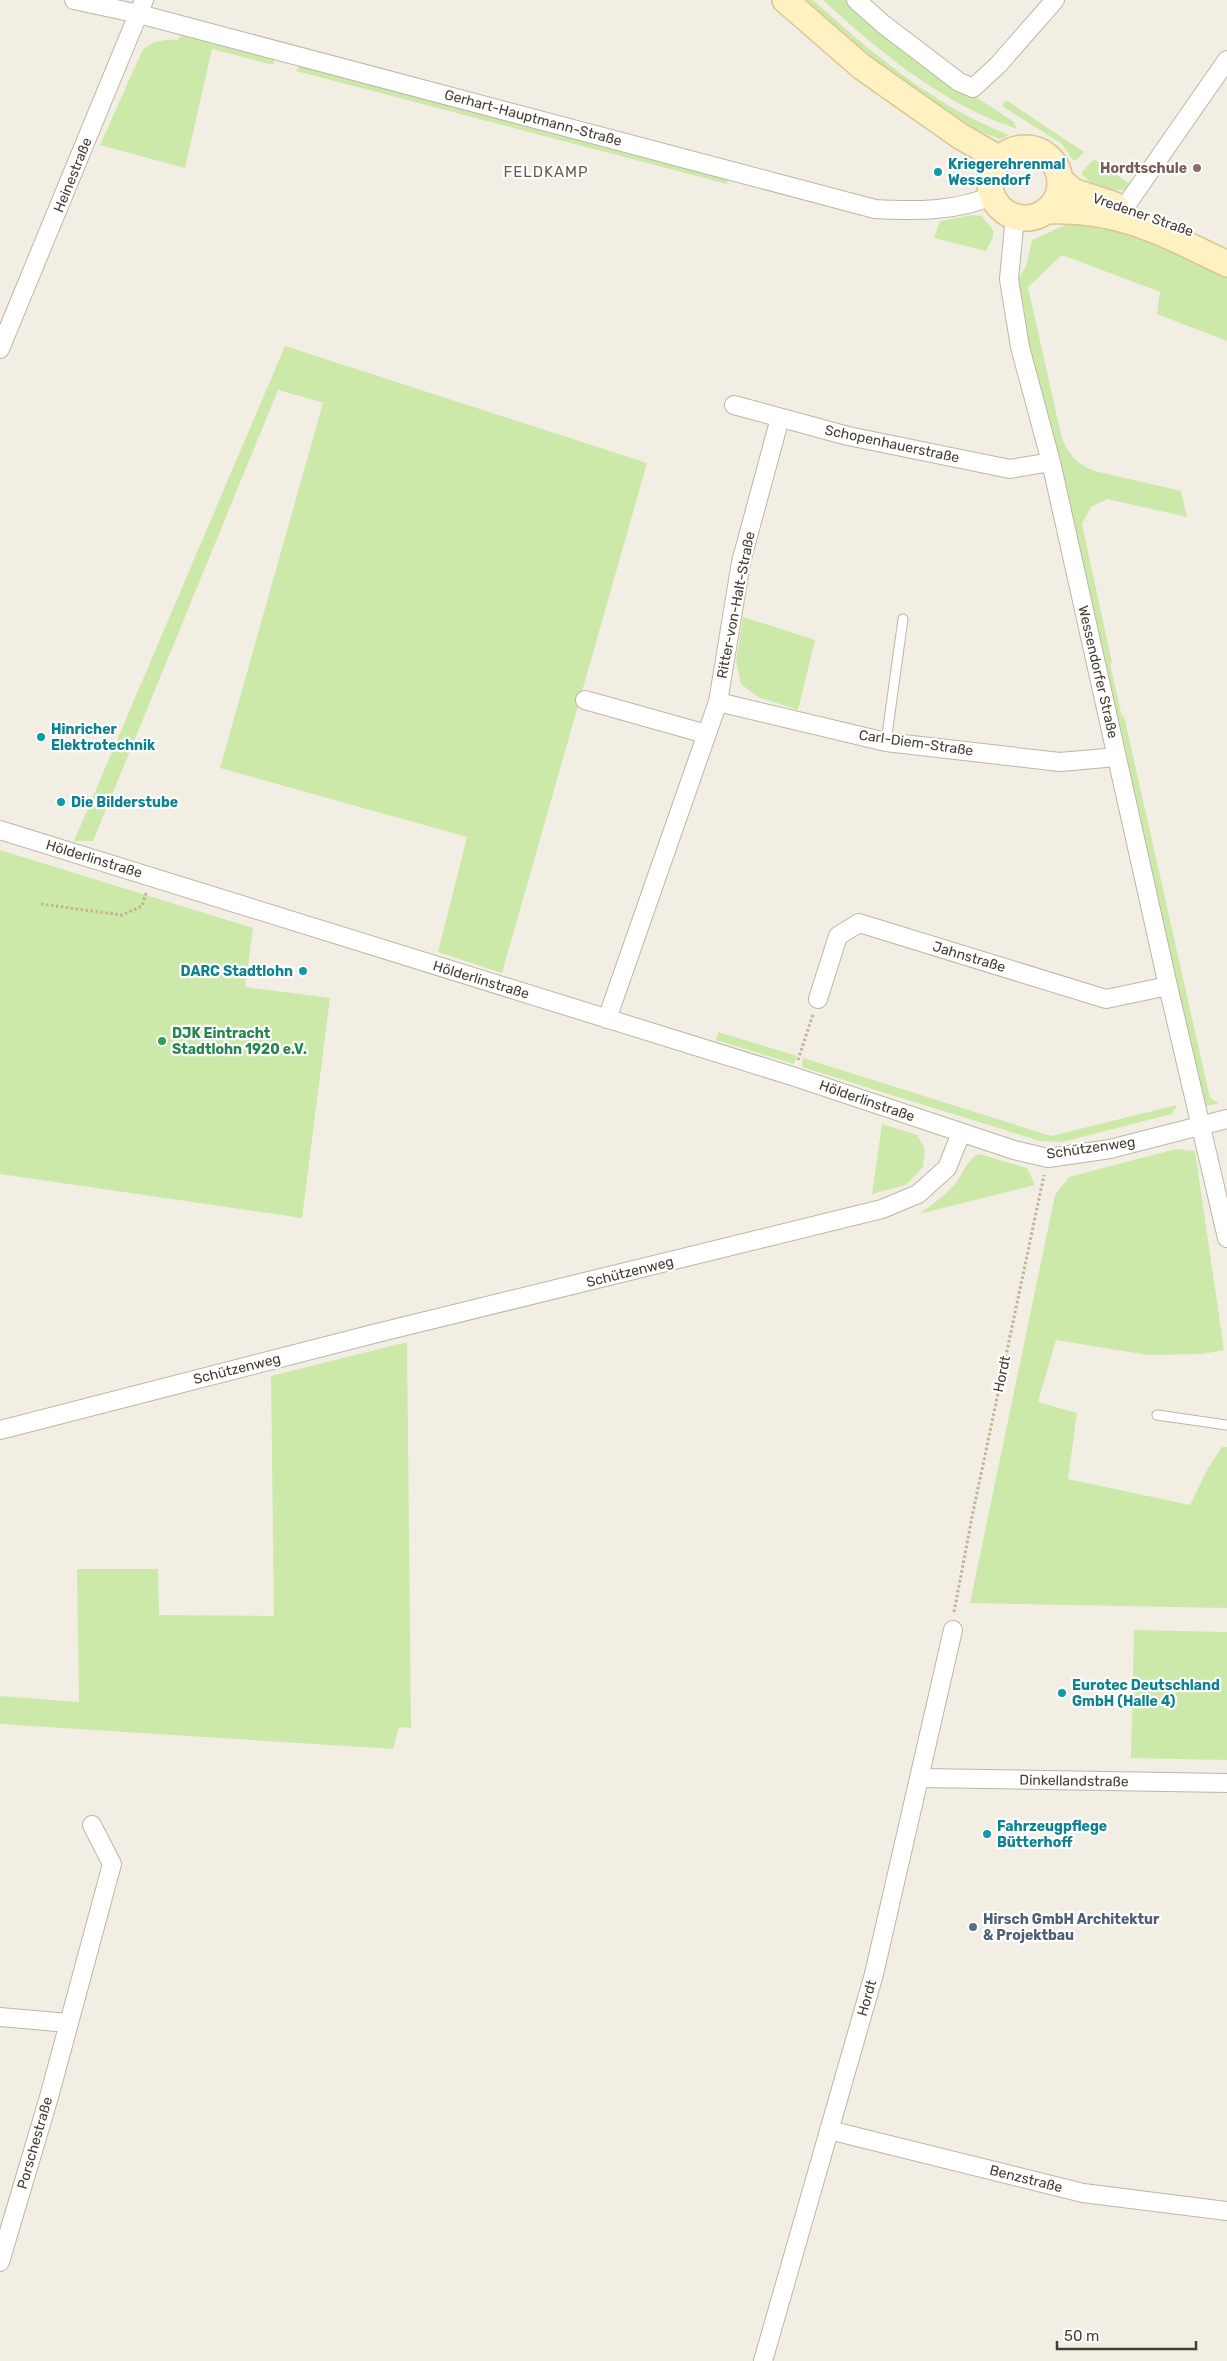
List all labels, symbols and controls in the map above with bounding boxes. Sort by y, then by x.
street label: Gerhart-Hauptmann-Straße [442,86,624,150]
street label: Heinestraße [50,135,96,215]
place label: Kriegerehrenmal Wessendorf [948,156,1066,189]
place label: Hordtschule [1100,160,1187,177]
marker: Hordtschule [1191,162,1203,174]
district label: FELDKAMP [503,163,589,181]
marker: Kriegerehrenmal Wessendorf [932,166,944,178]
street label: Vredener Straße [1090,190,1196,240]
street label: Schopenhauerstraße [823,421,961,467]
street label: Ritter-von-Halt-Straße [713,530,759,680]
street label: Wessendorfer Straße [1074,604,1122,740]
place label: Hinricher Elektrotechnik [51,721,156,754]
street label: Carl-Diem-Straße [858,727,975,759]
marker: Hinricher Elektrotechnik [35,731,47,743]
place label: Die Bilderstube [71,794,178,811]
marker: Die Bilderstube [55,796,67,808]
street label: Hölderlinstraße [44,836,144,882]
street label: Jahnstraße [931,938,1008,976]
street label: Hölderlinstraße [431,957,531,1003]
place label: DARC Stadtlohn [181,963,293,980]
marker: DARC Stadtlohn [297,965,309,977]
place label: DJK Eintracht Stadtlohn 1920 e.V. [172,1025,307,1058]
marker: DJK Eintracht Stadtlohn 1920 e.V. [156,1035,168,1047]
street label: Hölderlinstraße [817,1077,917,1125]
street label: Schützenweg [1046,1133,1136,1163]
street label: Schützenweg [585,1253,675,1291]
street label: Schützenweg [192,1350,282,1388]
street label: Hordt [990,1354,1014,1394]
place label: Eurotec Deutschland GmbH (Halle 4) [1072,1677,1220,1710]
marker: Eurotec Deutschland GmbH (Halle 4) [1056,1687,1068,1699]
street label: Dinkellandstraße [1019,1772,1129,1790]
place label: Fahrzeugpflege Bütterhoff [997,1818,1107,1851]
marker: Fahrzeugpflege Bütterhoff [981,1828,993,1840]
place label: Hirsch GmbH Architektur & Projektbau [983,1911,1160,1944]
marker: Hirsch GmbH Architektur & Projektbau [967,1921,979,1933]
street label: Hordt [854,1977,880,2018]
street label: Porschestraße [14,2095,56,2191]
street label: Benzstraße [988,2162,1064,2196]
scale bar [1057,2318,1196,2350]
text: 50 m [1064,2327,1099,2345]

